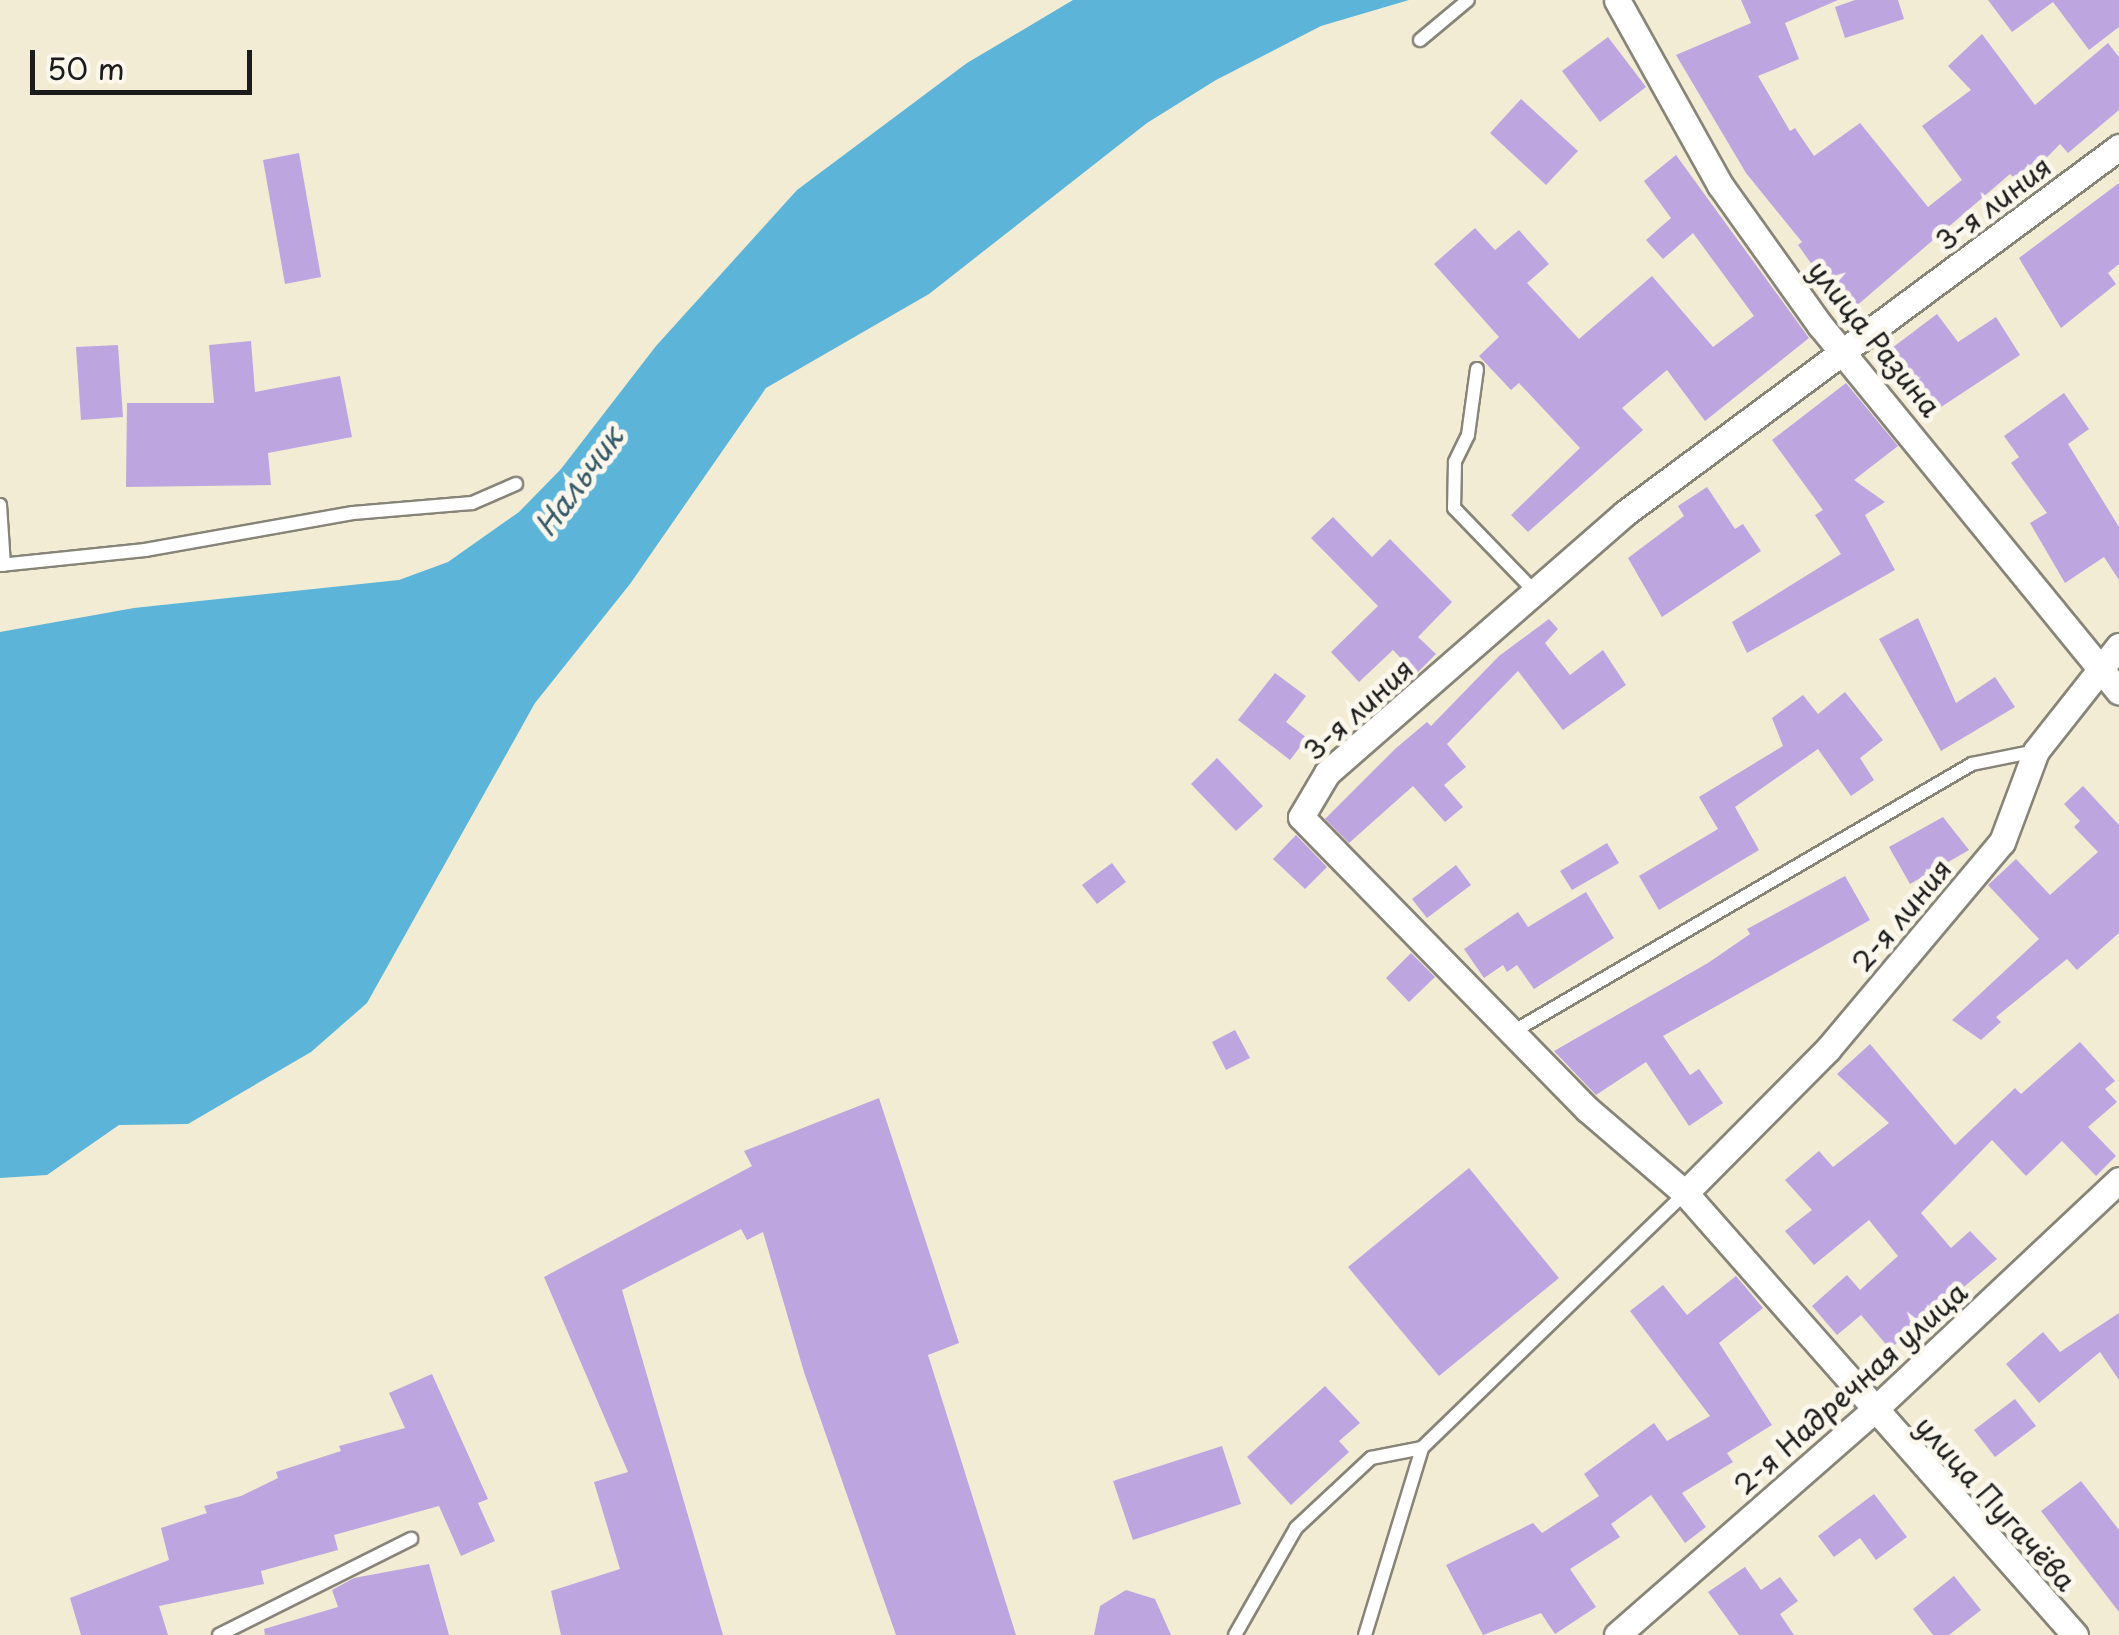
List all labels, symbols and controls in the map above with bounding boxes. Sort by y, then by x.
scale bar [35,30,258,92]
text: 50 m [47,45,125,90]
street label: 3-я линия [1928,149,2058,257]
street label: улица Разина [1802,253,1948,423]
water label: Нальчик [526,419,630,543]
street label: 3-я линия [1296,651,1420,767]
street label: 2-я линия [1844,852,1958,978]
street label: 2-я Надречная улица [1726,1274,1974,1502]
street label: улица Пугачёва [1908,1408,2084,1598]

